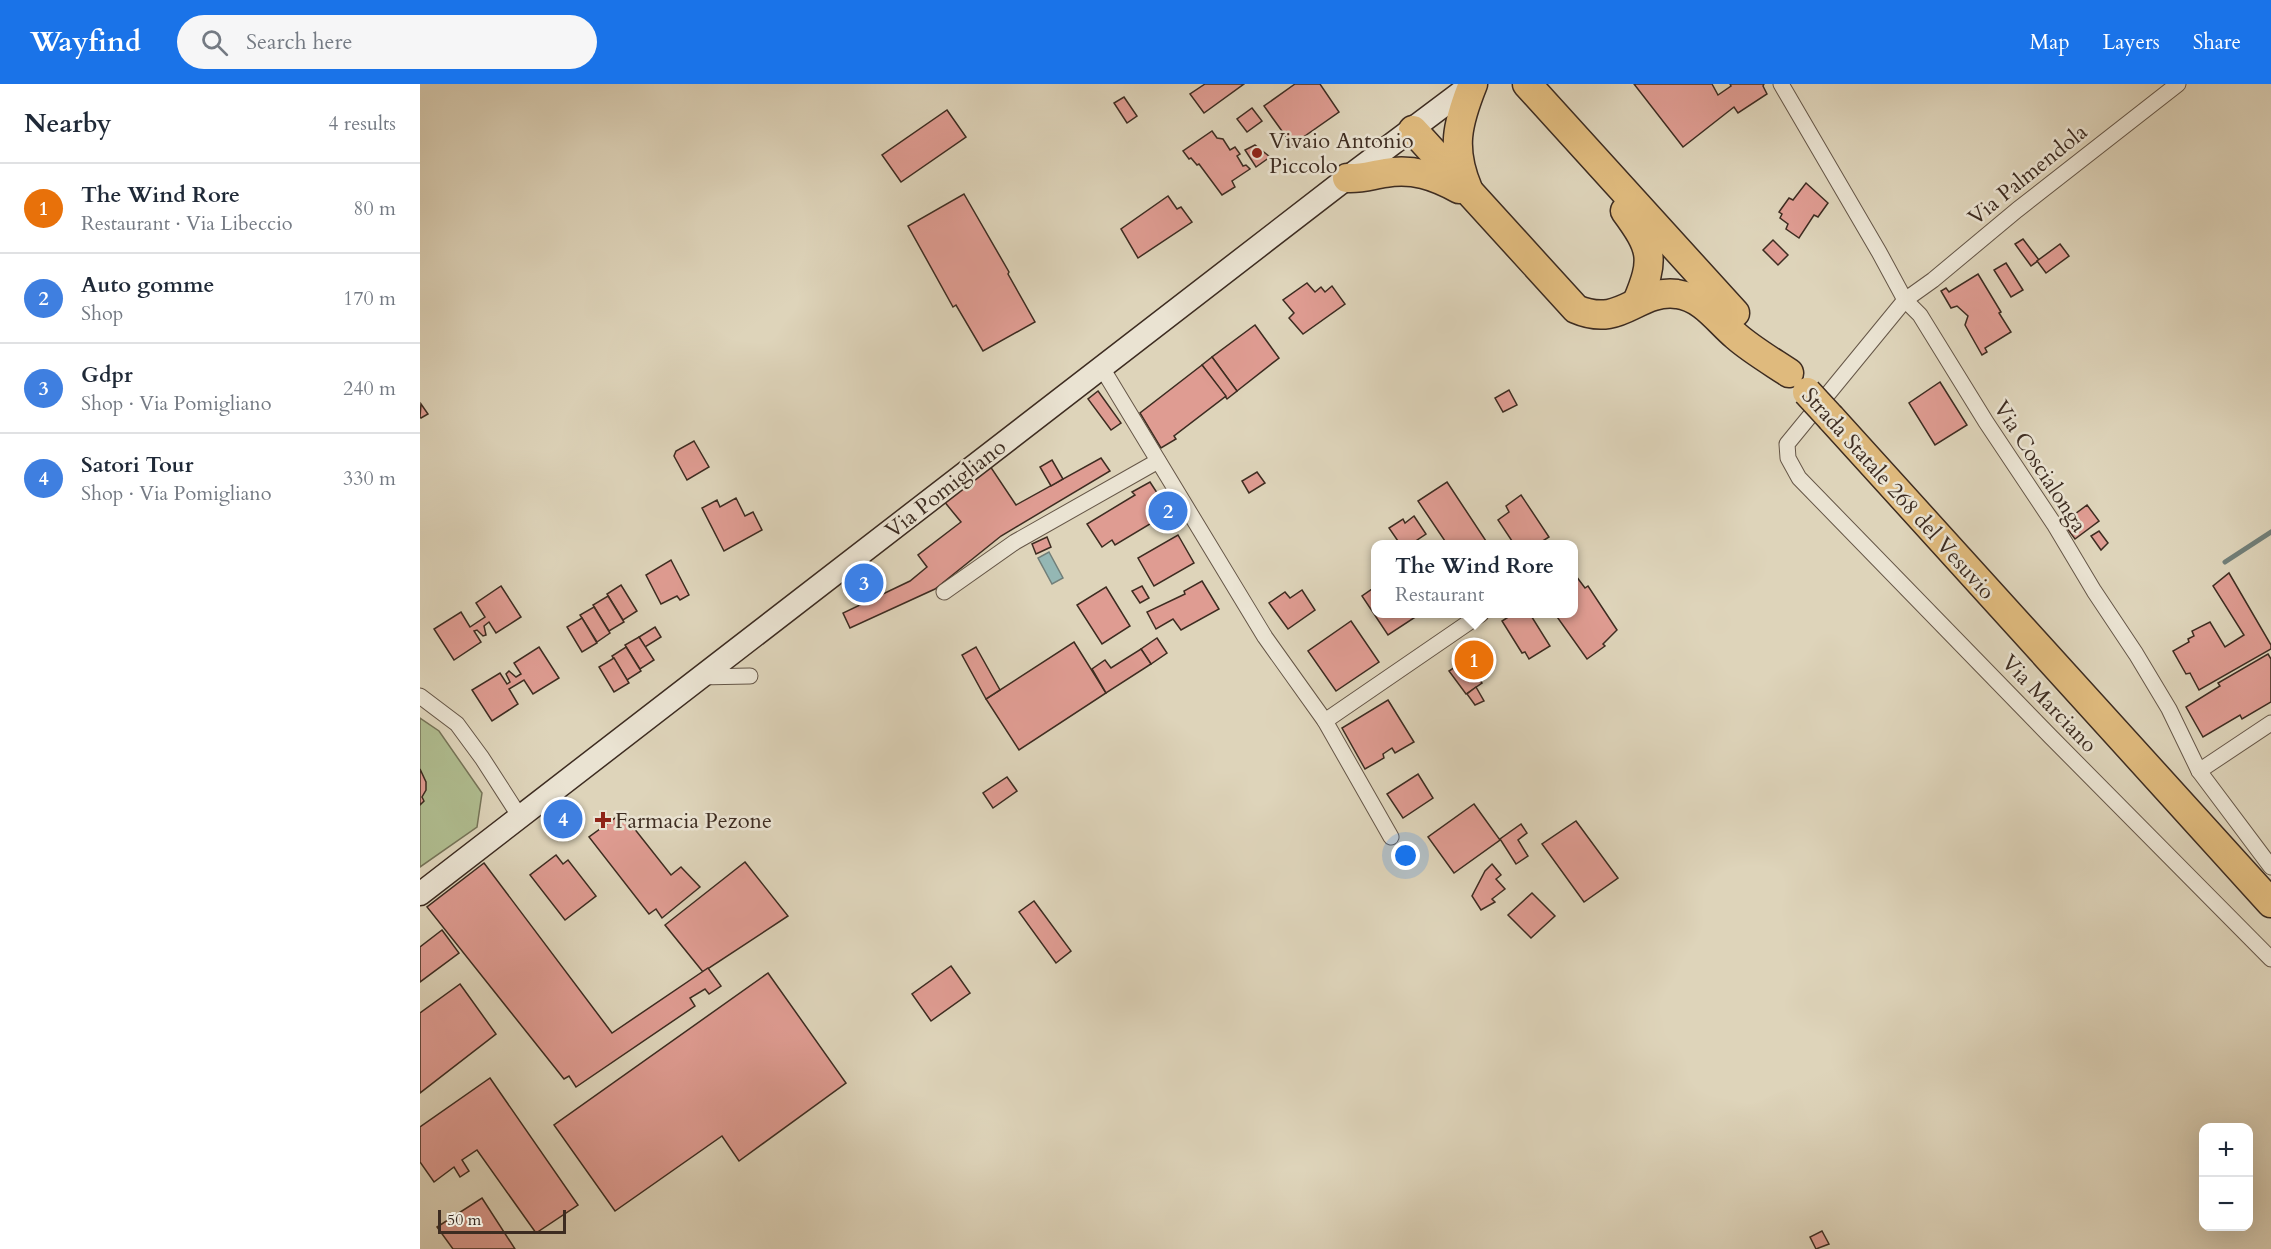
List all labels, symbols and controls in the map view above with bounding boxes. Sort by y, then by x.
search box [177,15,597,69]
text: Wayfind [30,23,141,61]
icon: search [198,26,231,59]
text: Search here [246,27,353,57]
text: Map [2030,28,2070,57]
text: Layers [2103,28,2160,57]
text: Share [2193,28,2241,57]
text: Nearby [24,106,112,141]
text: 4 results [328,110,396,137]
street label: Via Palmendola [1962,117,2094,232]
place label: Vivaio Antonio Piccolo [1269,126,1414,181]
marker: Vivaio Antonio Piccolo [1250,146,1264,160]
text: The Wind Rore [81,180,240,210]
text: 1 [38,195,49,222]
text: 80 m [353,195,396,222]
text: Restaurant · Via Libeccio [81,210,293,237]
text: Auto gomme [81,270,214,300]
text: 2 [38,285,49,312]
text: 170 m [343,285,396,312]
text: Shop [81,300,123,327]
text: Gdpr [81,360,133,390]
text: 3 [38,375,49,402]
text: 240 m [343,375,396,402]
street label: Strada Statale 268 del Vesuvio [1795,381,2002,606]
text: Shop · Via Pomigliano [81,390,272,417]
street label: Via Coscialonga [1986,395,2094,539]
street label: Via Pomigliano [879,432,1012,545]
text: Satori Tour [81,450,194,480]
text: 4 [38,465,49,492]
text: 330 m [343,465,396,492]
text: Shop · Via Pomigliano [81,480,272,507]
pin: 2 [1148,488,1188,534]
popup [1371,540,1578,618]
text: The Wind Rore [1395,551,1554,581]
pin: 3 [844,560,884,606]
text: Restaurant [1395,581,1484,608]
pin: 1 [1454,638,1494,682]
street label: Via Marciano [1995,648,2104,760]
pin: 4 [544,796,582,842]
place label: Farmacia Pezone [615,806,772,836]
marker: Farmacia Pezone [596,813,610,827]
your location [1391,841,1420,870]
map controls [2199,1123,2253,1231]
button: + [2199,1123,2253,1177]
button: − [2199,1177,2253,1231]
scale bar [438,1207,566,1234]
text: 50 m [447,1209,481,1231]

